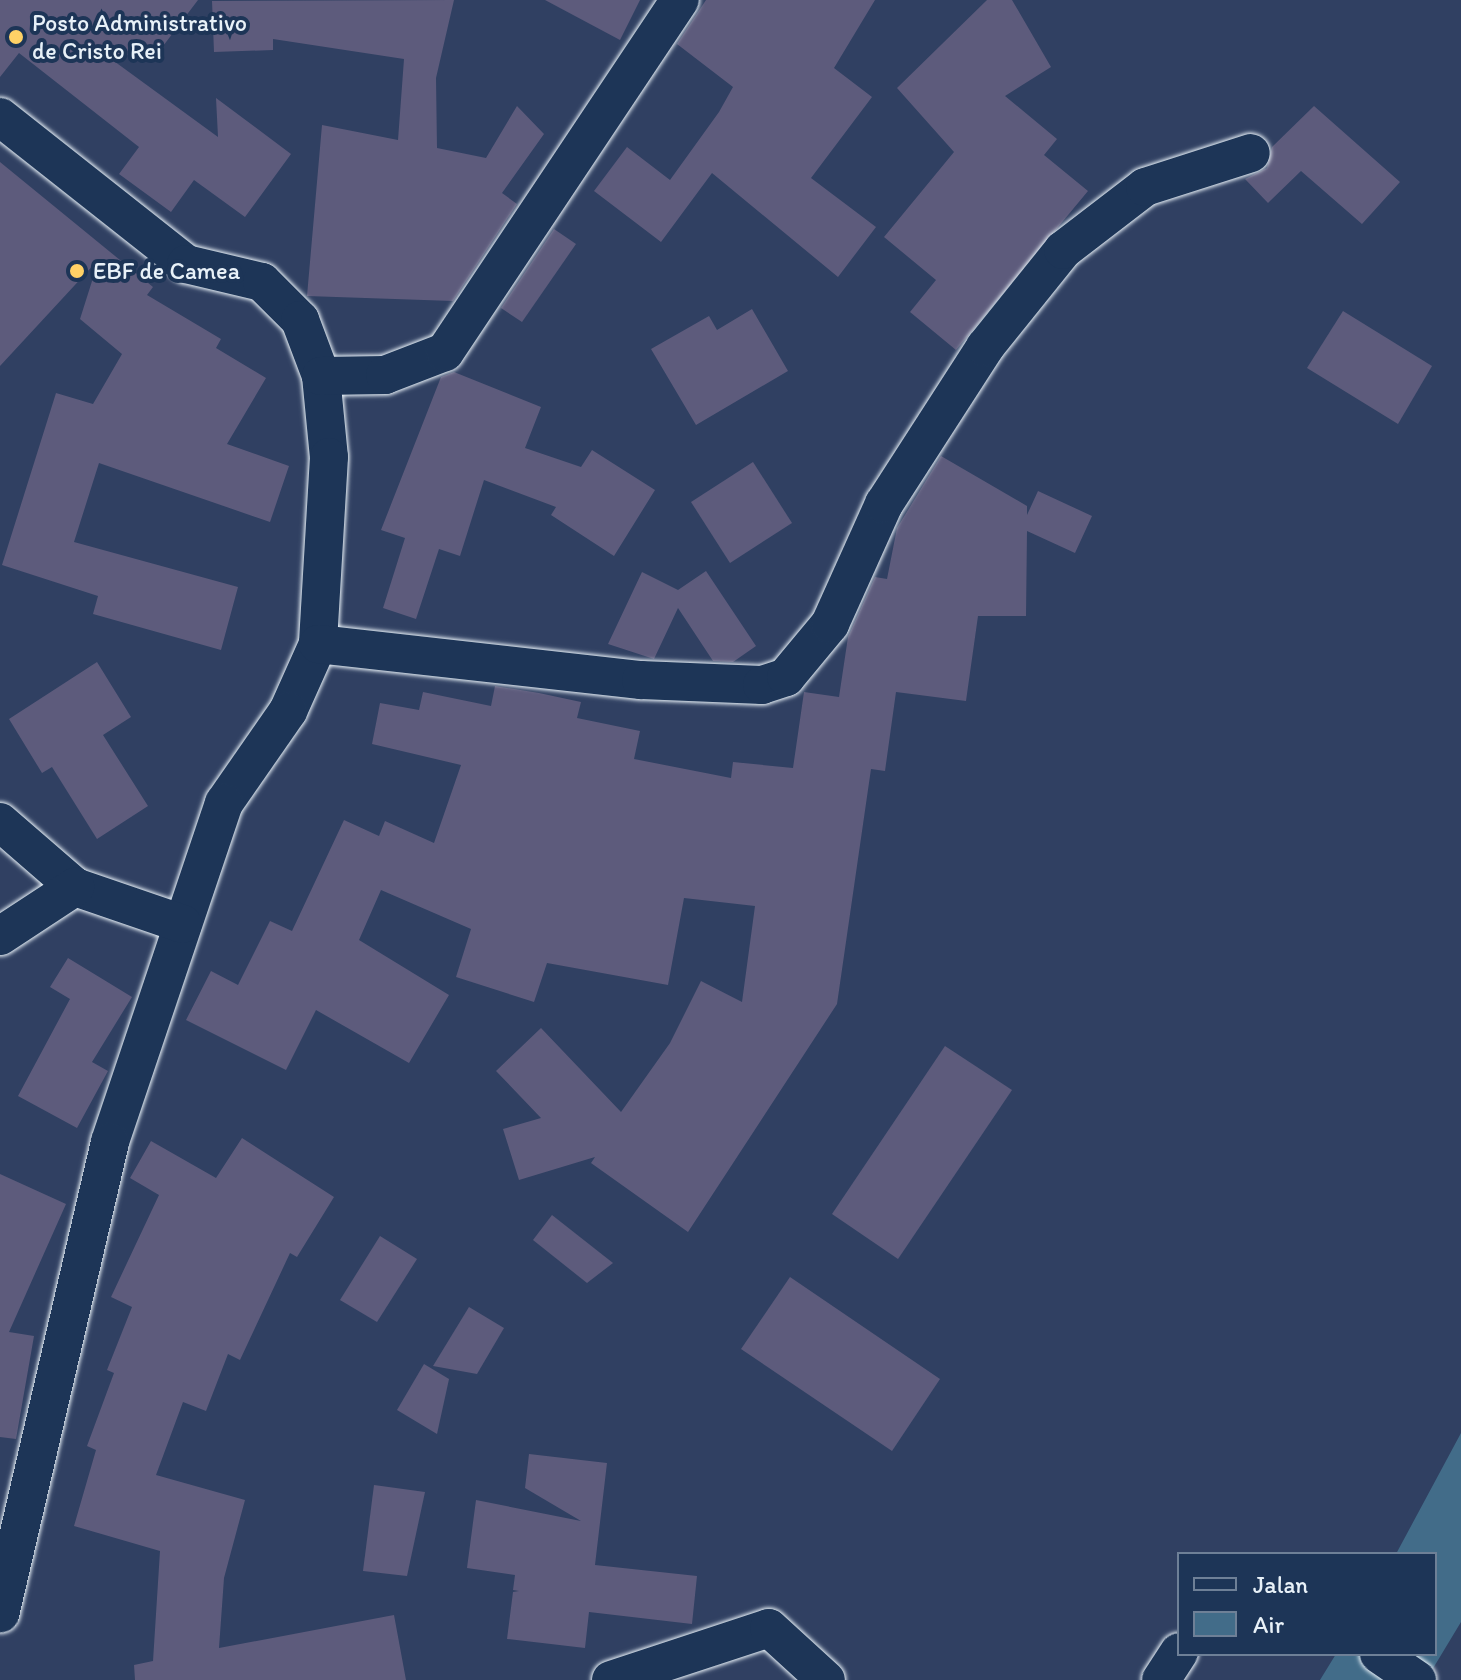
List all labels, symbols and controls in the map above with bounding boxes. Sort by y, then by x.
place label: Posto Administrativo de Cristo Rei [32,9,248,65]
marker: Posto Administrativo de Cristo Rei [7,28,25,46]
place label: EBF de Camea [93,257,242,285]
marker: EBF de Camea [68,262,86,280]
legend [1177,1552,1437,1656]
text: Jalan [1253,1570,1308,1599]
text: Air [1253,1610,1284,1639]

